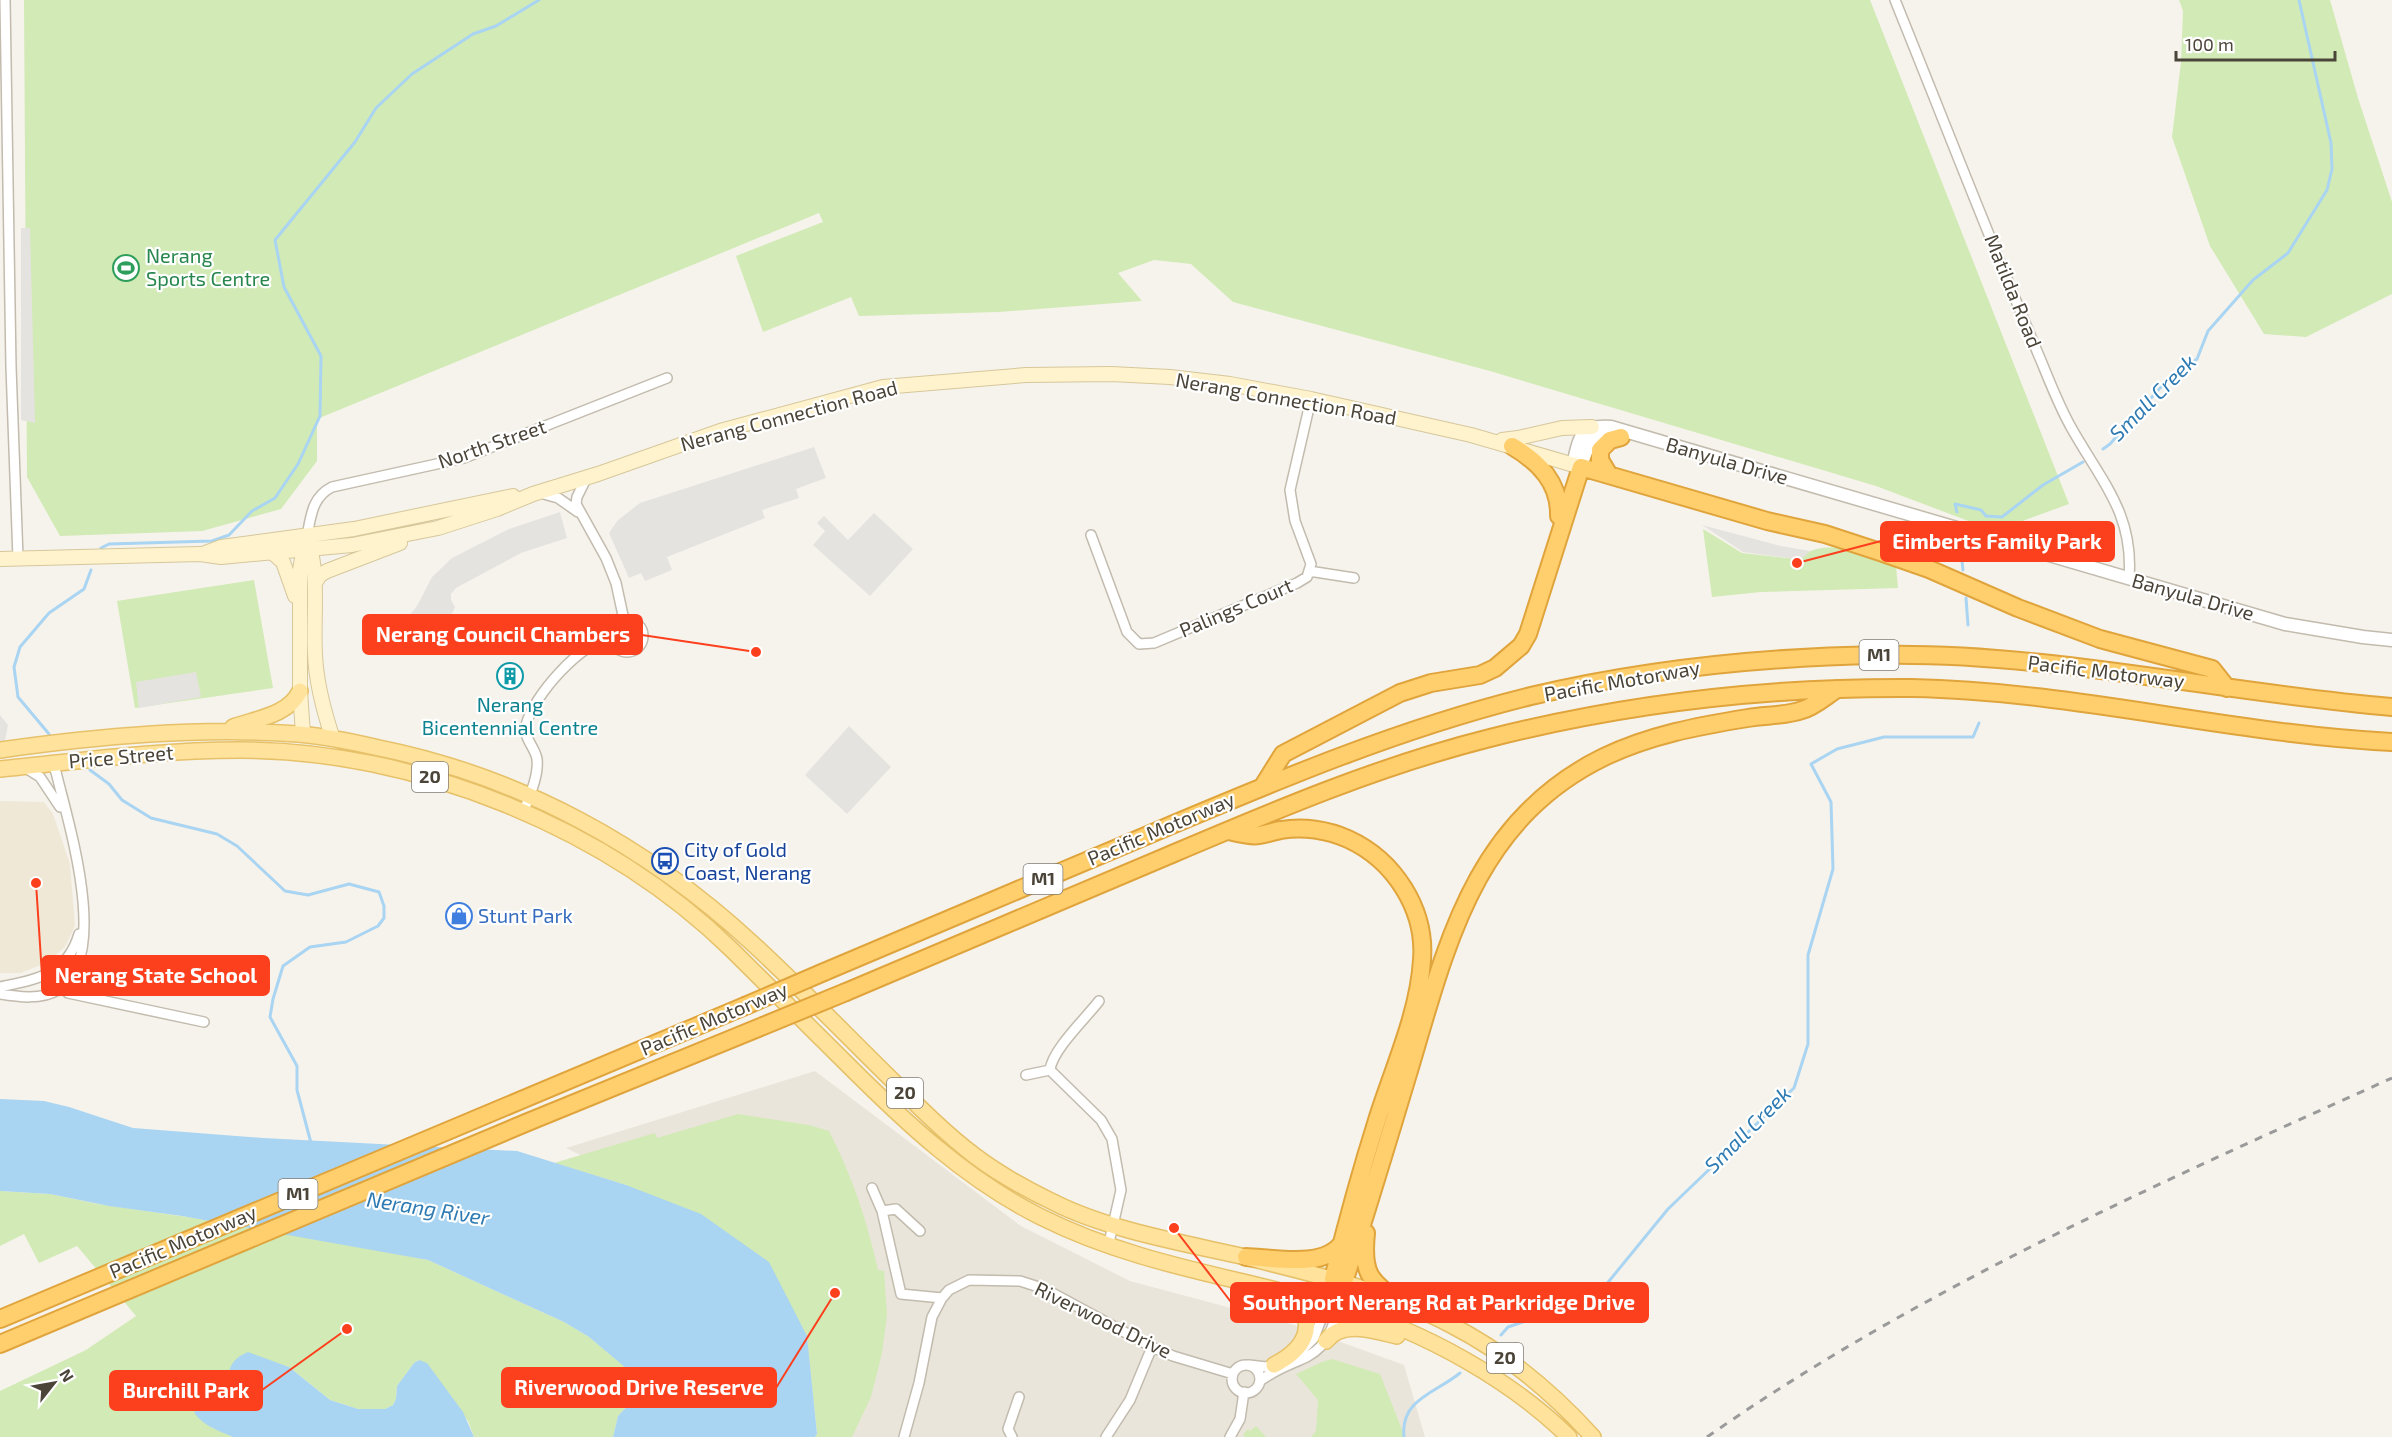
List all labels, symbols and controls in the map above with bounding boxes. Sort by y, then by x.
scale bar [2176,24,2335,62]
text: 100 m [2185,33,2234,55]
street label: Matilda Road [1980,230,2048,351]
place label: Nerang Sports Centre [146,243,270,290]
sports icon: Nerang Sports Centre [111,253,141,283]
water label: Small Creek [2103,348,2200,445]
street label: Nerang Connection Road [1174,367,1398,429]
street label: Nerang Connection Road [678,374,900,456]
street label: North Street [434,413,549,473]
street label: Banyula Drive [1663,431,1791,489]
callout: Eimberts Family Park [1881,522,2114,561]
text: Eimberts Family Park [1892,528,2102,554]
street label: Banyula Drive [2129,567,2257,625]
street label: Palings Court [1175,572,1296,642]
callout: Nerang Council Chambers [363,615,642,654]
text: Nerang Council Chambers [376,621,630,646]
road number: M1 [1860,640,1898,670]
street label: Pacific Motorway [2026,649,2186,693]
street label: Pacific Motorway [1542,654,1702,706]
building icon: Nerang Bicentennial Centre [495,661,525,691]
place label: Nerang Bicentennial Centre [422,692,598,739]
street label: Price Street [67,739,175,773]
road number: 20 [412,762,448,792]
street label: Pacific Motorway [1083,786,1238,870]
place label: City of Gold Coast, Nerang [684,837,811,884]
bus stop icon: City of Gold Coast, Nerang [650,846,680,876]
road number: M1 [1024,864,1062,894]
shop icon: Stunt Park [444,901,474,931]
place label: Stunt Park [478,903,573,927]
callout: Nerang State School [42,956,269,995]
text: Nerang State School [55,962,257,987]
street label: Pacific Motorway [636,976,791,1060]
road number: 20 [887,1078,923,1108]
water label: Small Creek [1698,1080,1795,1177]
road number: M1 [278,1179,318,1209]
water label: Nerang River [365,1185,492,1230]
street label: Pacific Motorway [105,1199,260,1283]
street label: Riverwood Drive [1031,1276,1176,1363]
callout: Southport Nerang Rd at Parkridge Drive [1231,1283,1648,1322]
text: Southport Nerang Rd at Parkridge Drive [1243,1289,1635,1314]
road number: 20 [1487,1343,1523,1373]
north arrow [24,1353,84,1413]
text: N [56,1365,78,1385]
callout: Riverwood Drive Reserve [502,1368,776,1407]
callout: Burchill Park [110,1371,262,1410]
text: Riverwood Drive Reserve [514,1374,764,1399]
text: Burchill Park [122,1377,250,1402]

